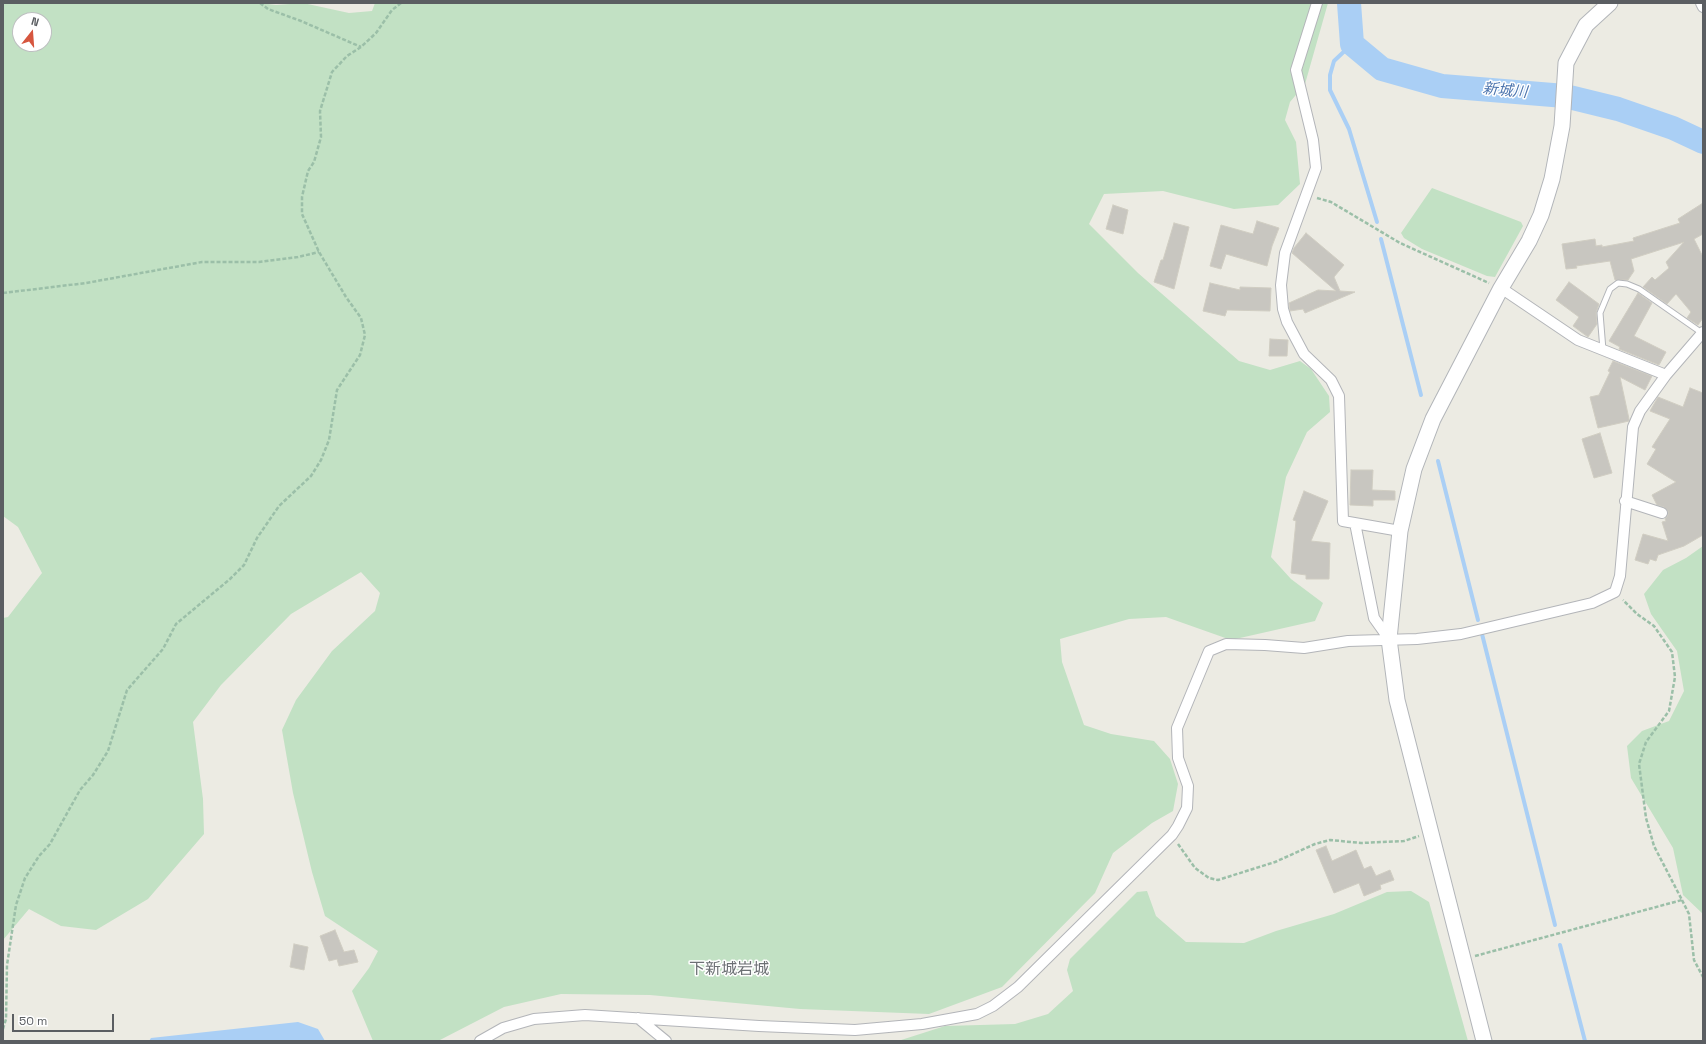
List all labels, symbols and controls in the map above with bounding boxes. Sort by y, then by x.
north arrow [12,12,52,52]
text: N [30,14,41,29]
water label: 新城川 [1482,80,1528,102]
district label: 下新城岩城 [689,960,769,980]
scale bar [14,1006,116,1032]
text: 50 m [19,1013,47,1029]

